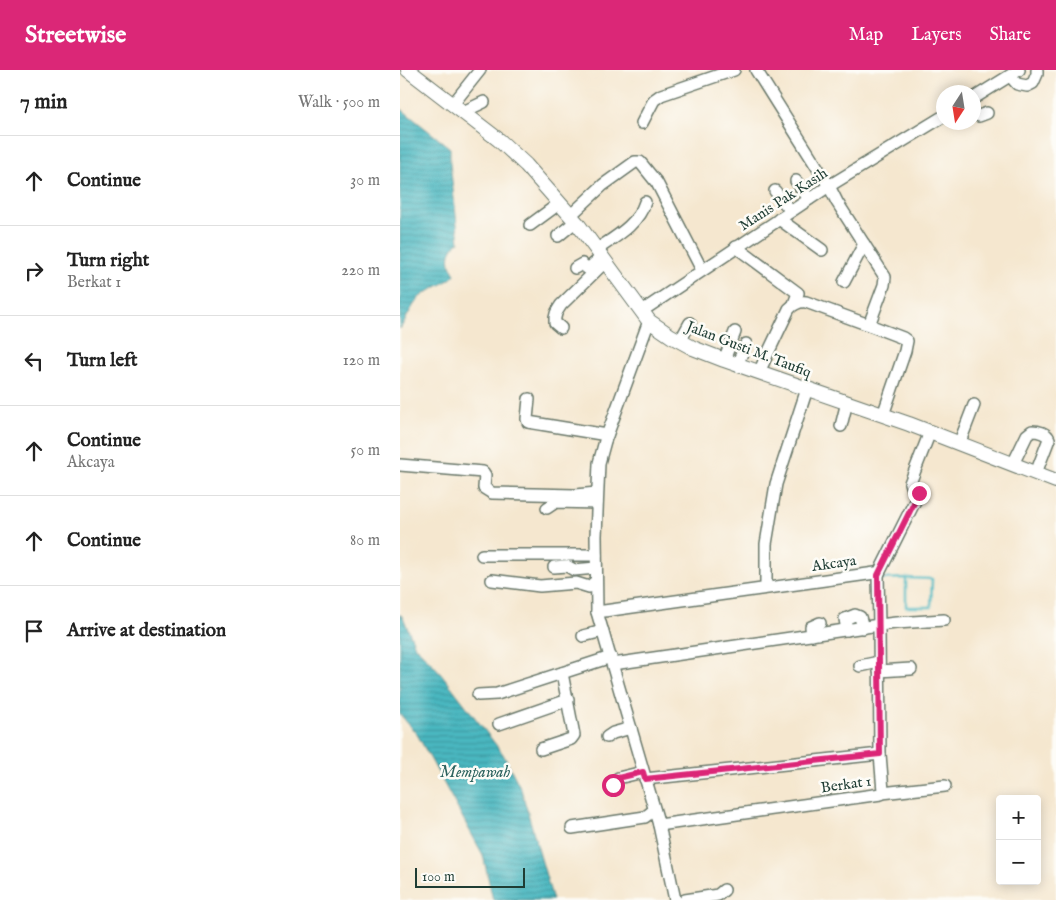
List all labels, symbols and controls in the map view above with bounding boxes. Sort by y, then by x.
text: Streetwise [25,20,126,51]
text: Map [849,24,883,47]
text: Layers [911,24,962,47]
text: Share [990,24,1031,47]
north arrow [936,85,981,130]
text: 7 min [20,89,67,116]
text: Walk · 500 m [298,93,380,113]
street label: Manis Pak Kasih [735,164,831,235]
icon: ahead [20,167,48,195]
text: Continue [67,169,141,193]
text: 30 m [350,171,380,191]
text: Turn right [67,249,149,273]
icon: right [20,257,48,285]
text: 220 m [341,261,380,281]
text: Berkat 1 [67,273,121,293]
street label: Jalan Gusti M. Taufiq [682,316,814,382]
icon: left [20,347,48,375]
text: Turn left [67,349,138,373]
text: 120 m [343,351,380,371]
text: Continue [67,429,141,453]
icon: ahead [20,437,48,465]
text: 50 m [351,441,380,461]
text: Akcaya [67,453,115,473]
route end [908,482,931,505]
icon: ahead [20,527,48,555]
text: Continue [67,529,141,553]
text: 80 m [350,531,380,551]
street label: Akcaya [810,551,858,576]
icon: arrive [20,617,48,645]
text: Arrive at destination [67,619,226,643]
water label: Mempawah [440,763,510,783]
street label: Berkat 1 [820,772,873,797]
route start [602,774,625,797]
map controls [996,795,1041,885]
button: + [996,795,1041,840]
button: − [996,840,1041,885]
scale bar [415,865,525,888]
text: 100 m [422,868,455,886]

